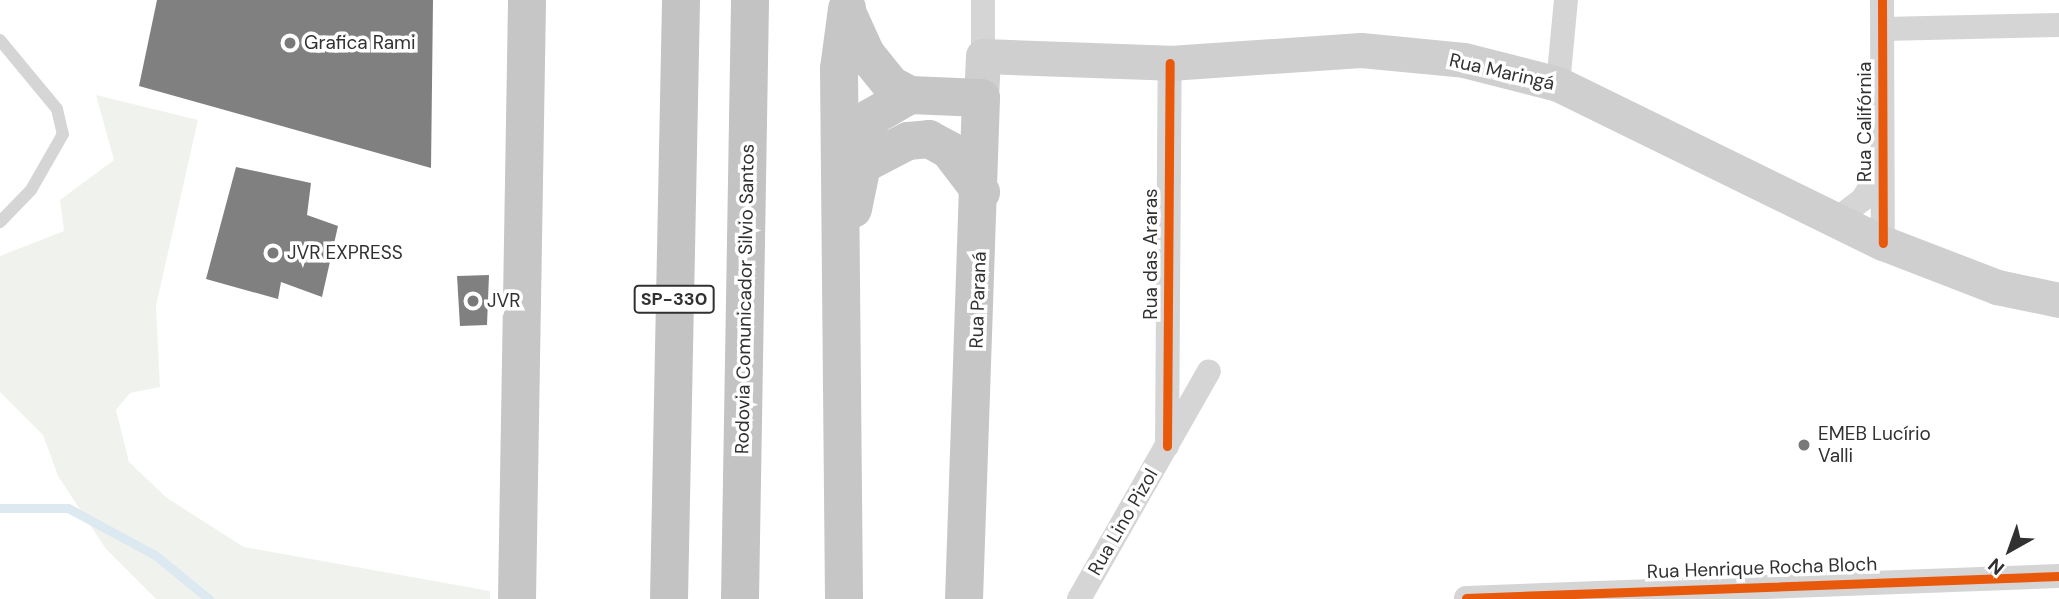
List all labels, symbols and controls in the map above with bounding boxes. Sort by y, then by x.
place label: Grafica Rami [304,32,416,54]
marker: Grafica Rami [282,35,298,51]
street label: Rua Maringá [1447,49,1557,95]
street label: Rua Califórnia [1854,62,1876,182]
street label: Rodovia Comunicador Silvio Santos [731,144,759,454]
street label: Rua das Araras [1140,188,1162,320]
place label: JVR EXPRESS [287,242,403,264]
marker: JVR EXPRESS [265,245,281,261]
street label: Rua Paraná [965,251,991,349]
road number: SP-330 [632,284,716,314]
place label: JVR [487,290,521,312]
marker: JVR [465,293,481,309]
place label: EMEB Lucírio Valli [1818,423,1931,467]
marker: EMEB Lucírio Valli [1796,437,1812,453]
street label: Rua Lino Pizol [1083,465,1163,579]
north arrow [1975,515,2045,585]
text: N [1983,552,2010,581]
street label: Rua Henrique Rocha Bloch [1646,553,1878,583]

